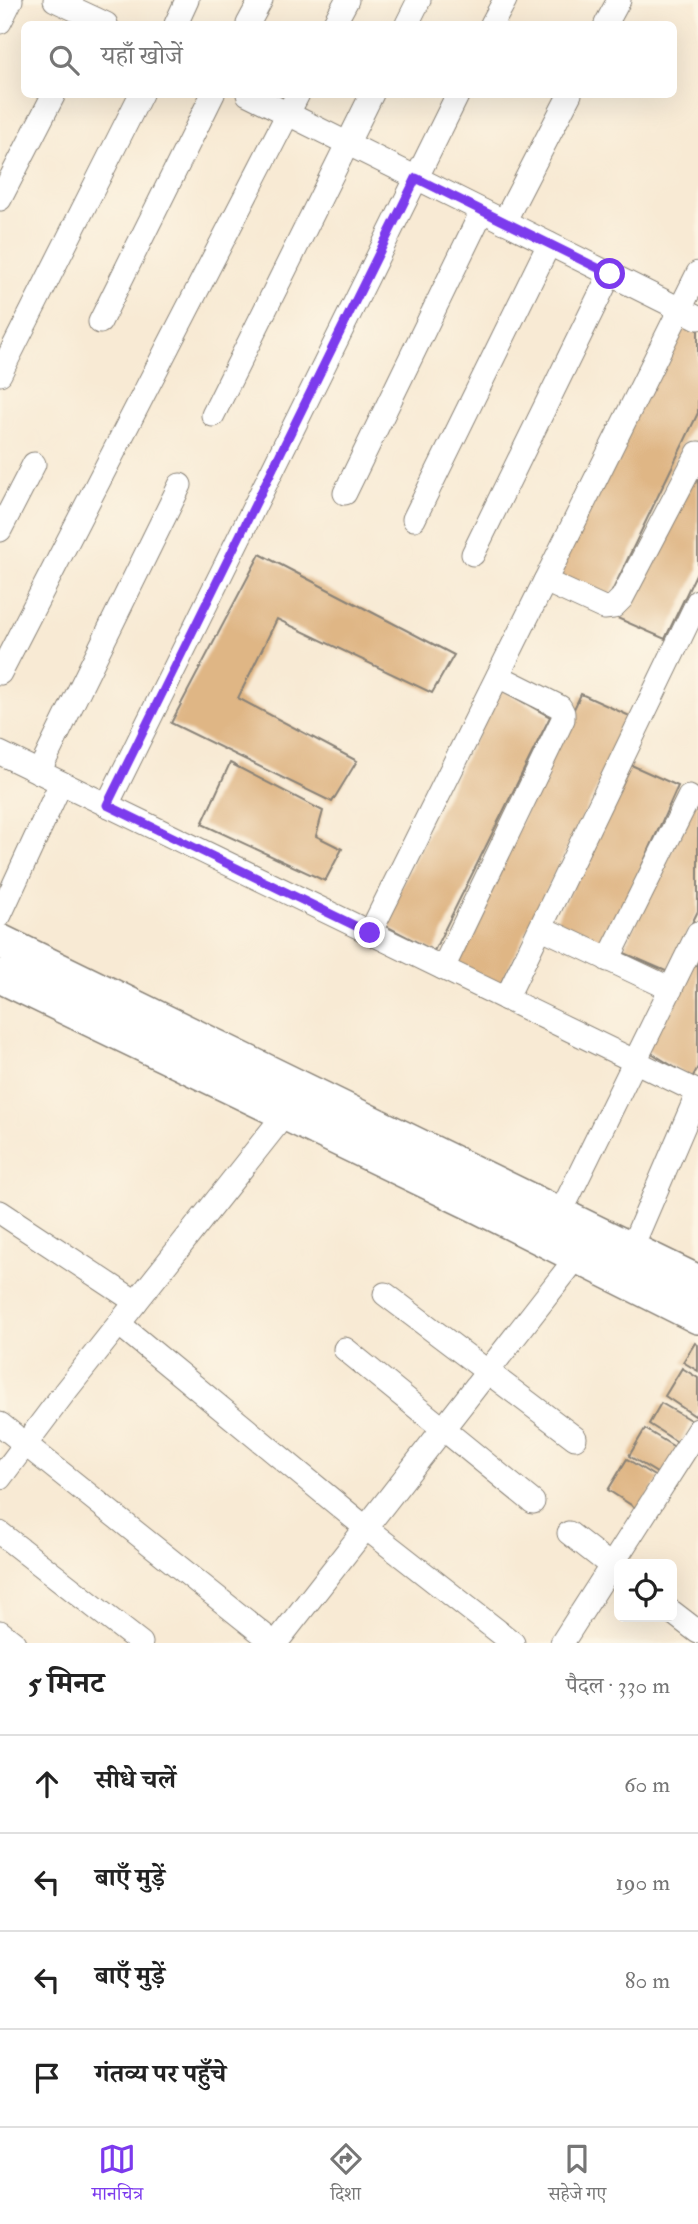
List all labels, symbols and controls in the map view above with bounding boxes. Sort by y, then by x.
search box [21,21,677,98]
text: यहाँ खोजें [101,40,183,72]
icon: search [45,41,83,79]
route start [594,258,625,289]
route end [354,917,385,948]
map controls [614,1559,677,1622]
button: locate [614,1559,677,1622]
text: 5 मिनट [28,1665,104,1702]
text: पैदल · 330 m [566,1671,670,1700]
text: सीधे चलें [95,1764,176,1796]
icon: ahead [28,1765,66,1803]
text: 60 m [624,1770,670,1799]
text: बाएँ मुड़ें [95,1862,165,1894]
icon: left [28,1863,66,1901]
text: 190 m [616,1868,670,1897]
text: बाएँ मुड़ें [95,1960,165,1992]
icon: left [28,1961,66,1999]
text: 80 m [625,1966,670,1995]
text: गंतव्य पर पहुँचे [95,2058,226,2090]
icon: arrive [28,2059,66,2097]
tab: मानचित्र [92,2140,143,2212]
tab: दिशा [327,2140,365,2212]
tab: सहेजे गए [548,2140,606,2212]

